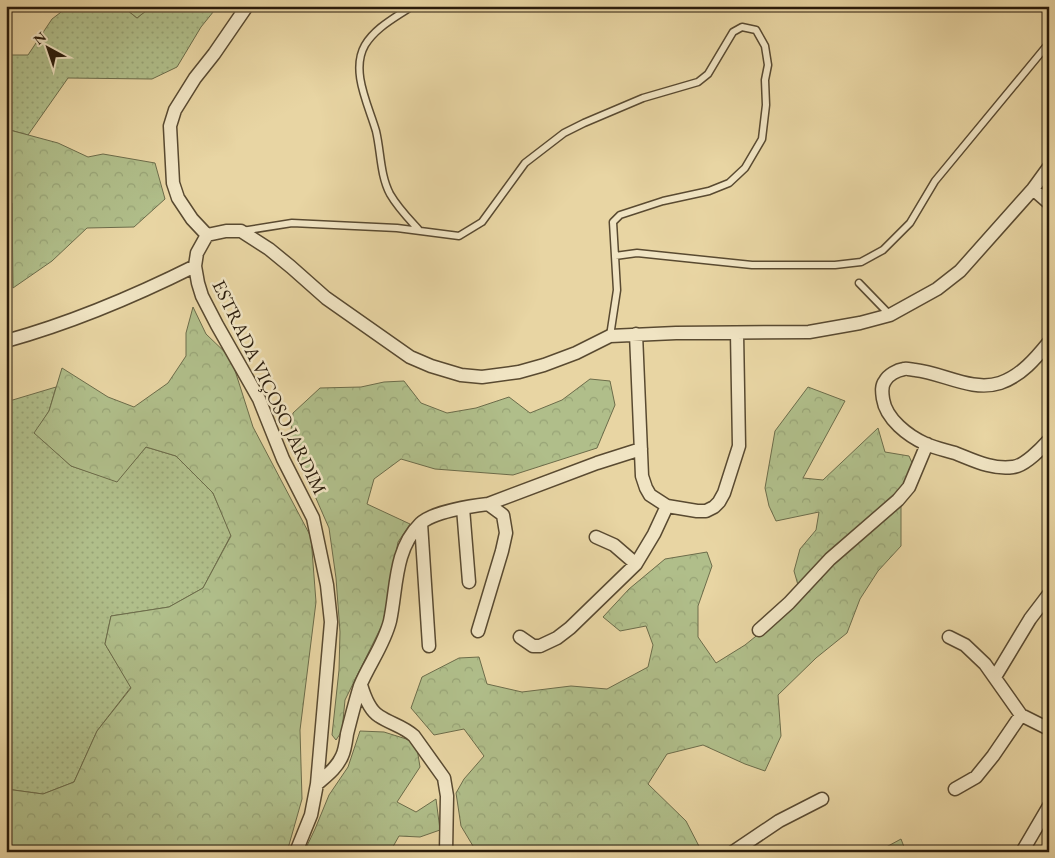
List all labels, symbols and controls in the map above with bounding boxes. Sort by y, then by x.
north arrow [22,22,72,72]
text: N [30,27,50,49]
street label: ESTRADA VIÇOSO JARDIM [207,276,332,499]

